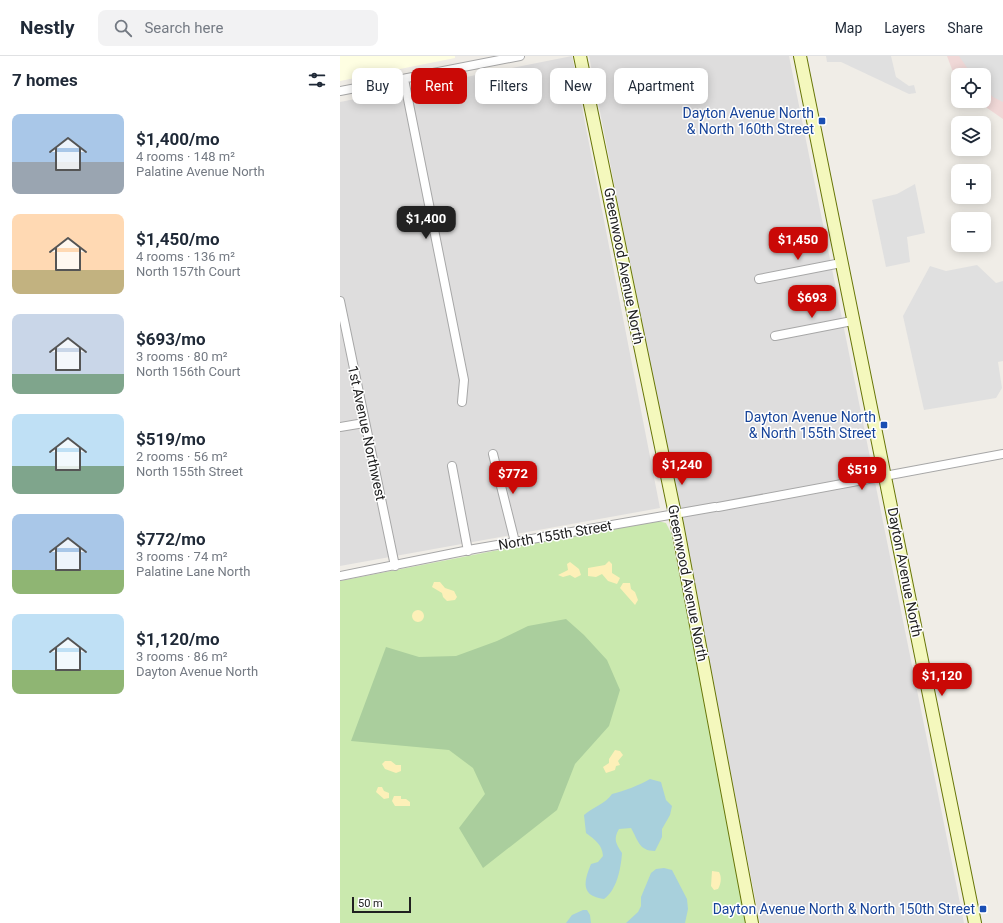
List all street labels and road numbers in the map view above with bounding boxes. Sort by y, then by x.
street label: Greenwood Avenue North [601,186,647,346]
street label: 1st Avenue Northwest [345,364,389,502]
street label: Greenwood Avenue North [665,503,711,663]
street label: Dayton Avenue North [885,506,925,638]
street label: North 155th Street [497,517,613,553]

